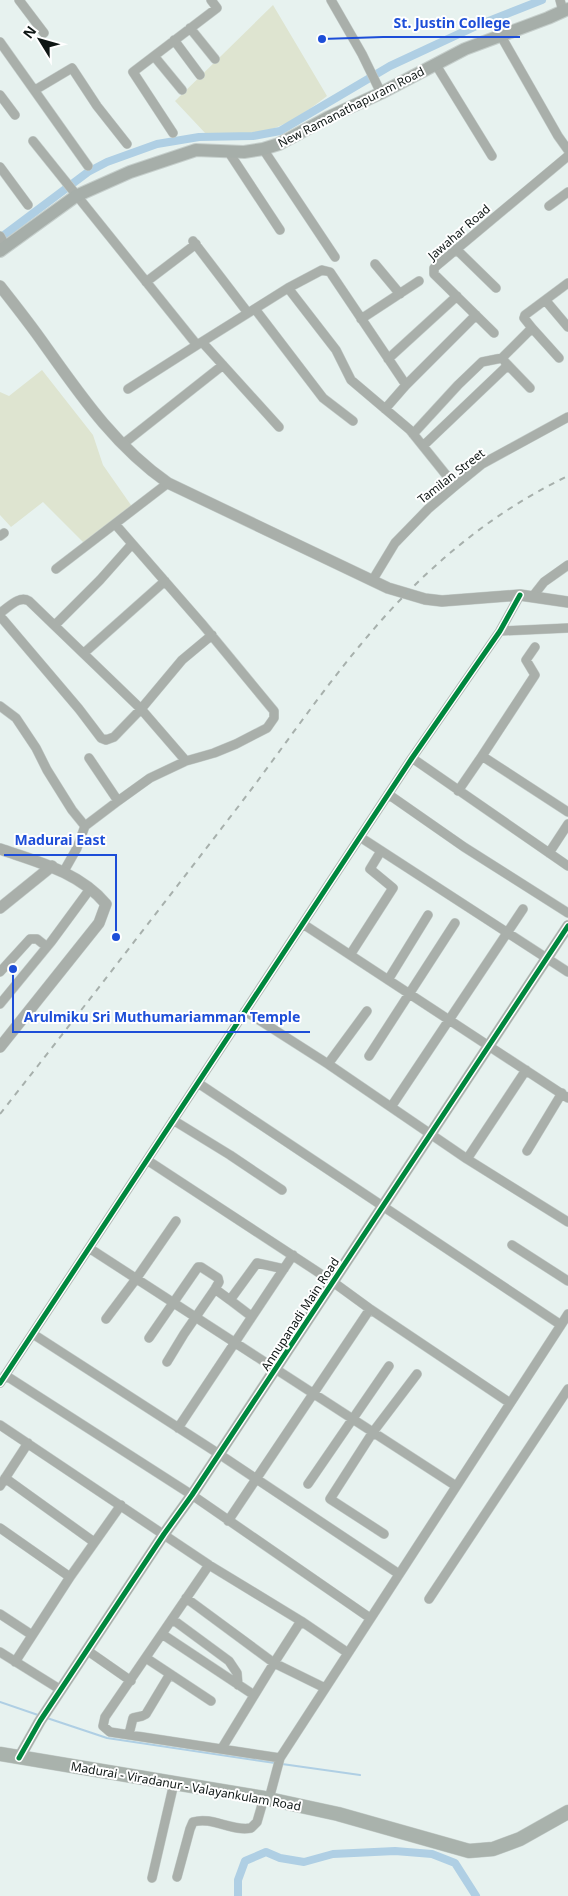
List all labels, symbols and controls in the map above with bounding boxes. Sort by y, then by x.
callout: St. Justin College [383,8,520,37]
text: St. Justin College [394,13,510,32]
north arrow [15,15,65,65]
text: N [18,22,40,42]
street label: New Ramanathapuram Road [275,63,427,151]
street label: Jawahar Road [424,200,494,264]
street label: Tamilan Street [414,444,489,508]
callout: Madurai East [4,826,116,855]
text: Madurai East [14,830,106,849]
callout: Arulmiku Sri Muthumariamman Temple [13,1003,310,1032]
text: Arulmiku Sri Muthumariamman Temple [24,1007,300,1026]
street label: Annupanadi Main Road [257,1254,343,1374]
street label: Madurai - Viradanur - Valayankulam Road [70,1757,302,1815]

